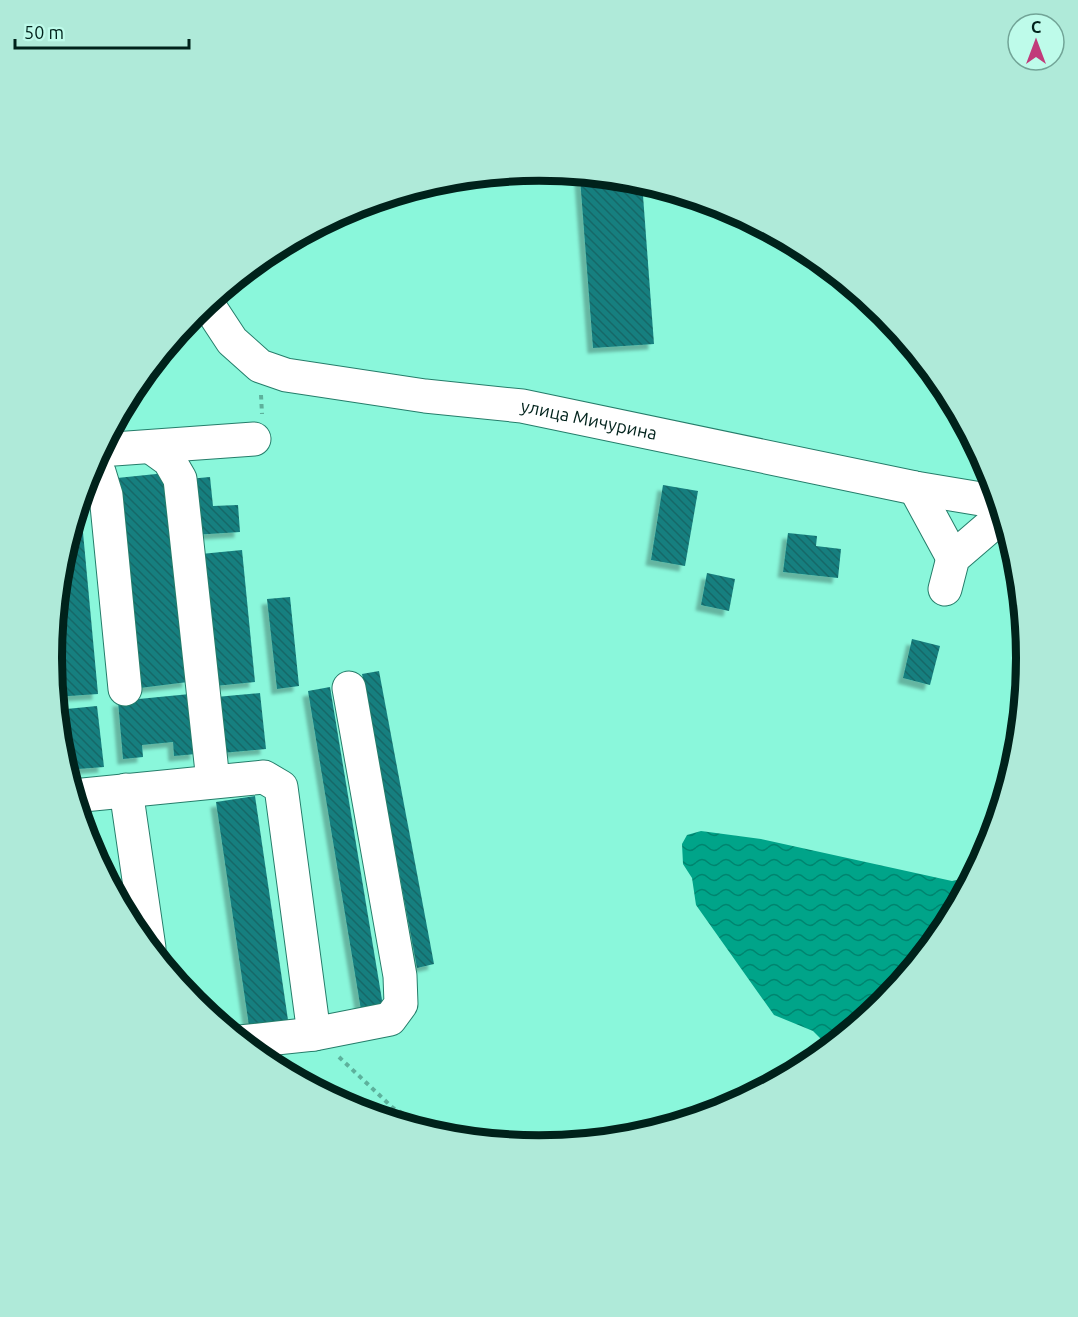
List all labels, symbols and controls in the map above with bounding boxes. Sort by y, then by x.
scale bar [15,12,189,50]
north arrow [1006,12,1066,72]
text: С [1031,18,1041,36]
text: 50 m [24,22,64,42]
street label: улица Мичурина [519,395,659,443]

